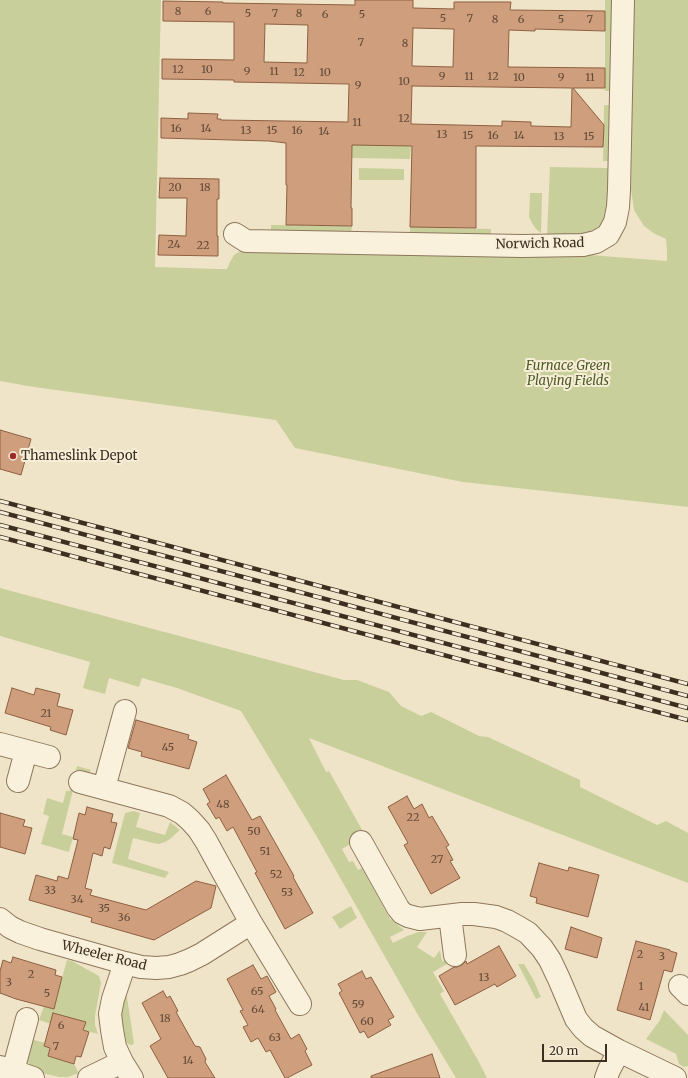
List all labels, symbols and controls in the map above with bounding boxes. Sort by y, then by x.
house number: 8 [175,5,181,19]
house number: 6 [205,5,211,19]
house number: 5 [245,7,251,21]
house number: 7 [272,7,278,21]
house number: 8 [296,7,302,21]
house number: 6 [322,8,328,22]
house number: 5 [359,8,365,22]
house number: 5 [440,12,446,26]
house number: 7 [467,12,473,26]
house number: 8 [492,13,498,27]
house number: 6 [518,13,524,27]
house number: 5 [558,13,564,27]
house number: 7 [587,13,593,27]
house number: 7 [358,36,364,50]
house number: 8 [402,37,408,51]
house number: 12 [172,63,184,77]
house number: 10 [201,63,213,77]
house number: 9 [244,65,250,79]
house number: 11 [269,65,279,79]
house number: 12 [293,66,305,80]
house number: 10 [319,66,331,80]
house number: 9 [439,70,445,84]
house number: 11 [464,70,474,84]
house number: 12 [487,70,499,84]
house number: 10 [513,71,525,85]
house number: 9 [558,71,564,85]
house number: 11 [585,71,595,85]
house number: 10 [398,75,410,89]
house number: 9 [355,79,361,93]
house number: 12 [398,112,410,126]
house number: 11 [352,116,362,130]
house number: 16 [170,122,182,136]
house number: 14 [200,122,212,136]
house number: 13 [241,124,251,138]
house number: 15 [266,124,278,138]
house number: 16 [291,124,303,138]
house number: 14 [318,125,330,139]
house number: 13 [437,128,447,142]
house number: 15 [462,129,474,143]
house number: 16 [487,129,499,143]
house number: 14 [513,129,525,143]
house number: 13 [554,130,564,144]
house number: 15 [583,130,595,144]
house number: 20 [168,181,182,195]
house number: 18 [199,181,211,195]
street label: Norwich Road [496,235,584,253]
house number: 24 [168,238,180,252]
house number: 22 [197,239,209,253]
park label: Furnace Green Playing Fields [526,358,610,389]
place label: Thameslink Depot [21,448,138,464]
marker: Thameslink Depot [8,451,18,461]
house number: 21 [40,707,52,721]
house number: 45 [162,741,174,755]
house number: 48 [216,798,230,812]
house number: 22 [407,811,419,825]
house number: 50 [247,825,261,839]
house number: 51 [260,845,270,859]
house number: 27 [431,853,443,867]
house number: 52 [270,868,282,882]
house number: 33 [44,884,56,898]
house number: 53 [281,886,293,900]
house number: 34 [71,893,83,907]
house number: 35 [98,902,110,916]
house number: 36 [118,911,130,925]
street label: Wheeler Road [60,938,148,974]
house number: 2 [637,948,643,962]
house number: 3 [659,950,665,964]
house number: 2 [28,968,34,982]
house number: 13 [479,971,489,985]
house number: 3 [6,976,12,990]
house number: 1 [639,980,643,994]
house number: 65 [251,985,263,999]
house number: 5 [44,987,50,1001]
house number: 59 [352,998,364,1012]
house number: 41 [639,1001,649,1015]
house number: 64 [251,1003,265,1017]
house number: 18 [159,1012,171,1026]
house number: 60 [360,1015,374,1029]
house number: 6 [58,1019,64,1033]
house number: 63 [269,1031,281,1045]
scale bar [544,1036,609,1062]
house number: 7 [53,1040,59,1054]
text: 20 m [549,1043,578,1058]
house number: 14 [182,1054,194,1068]

